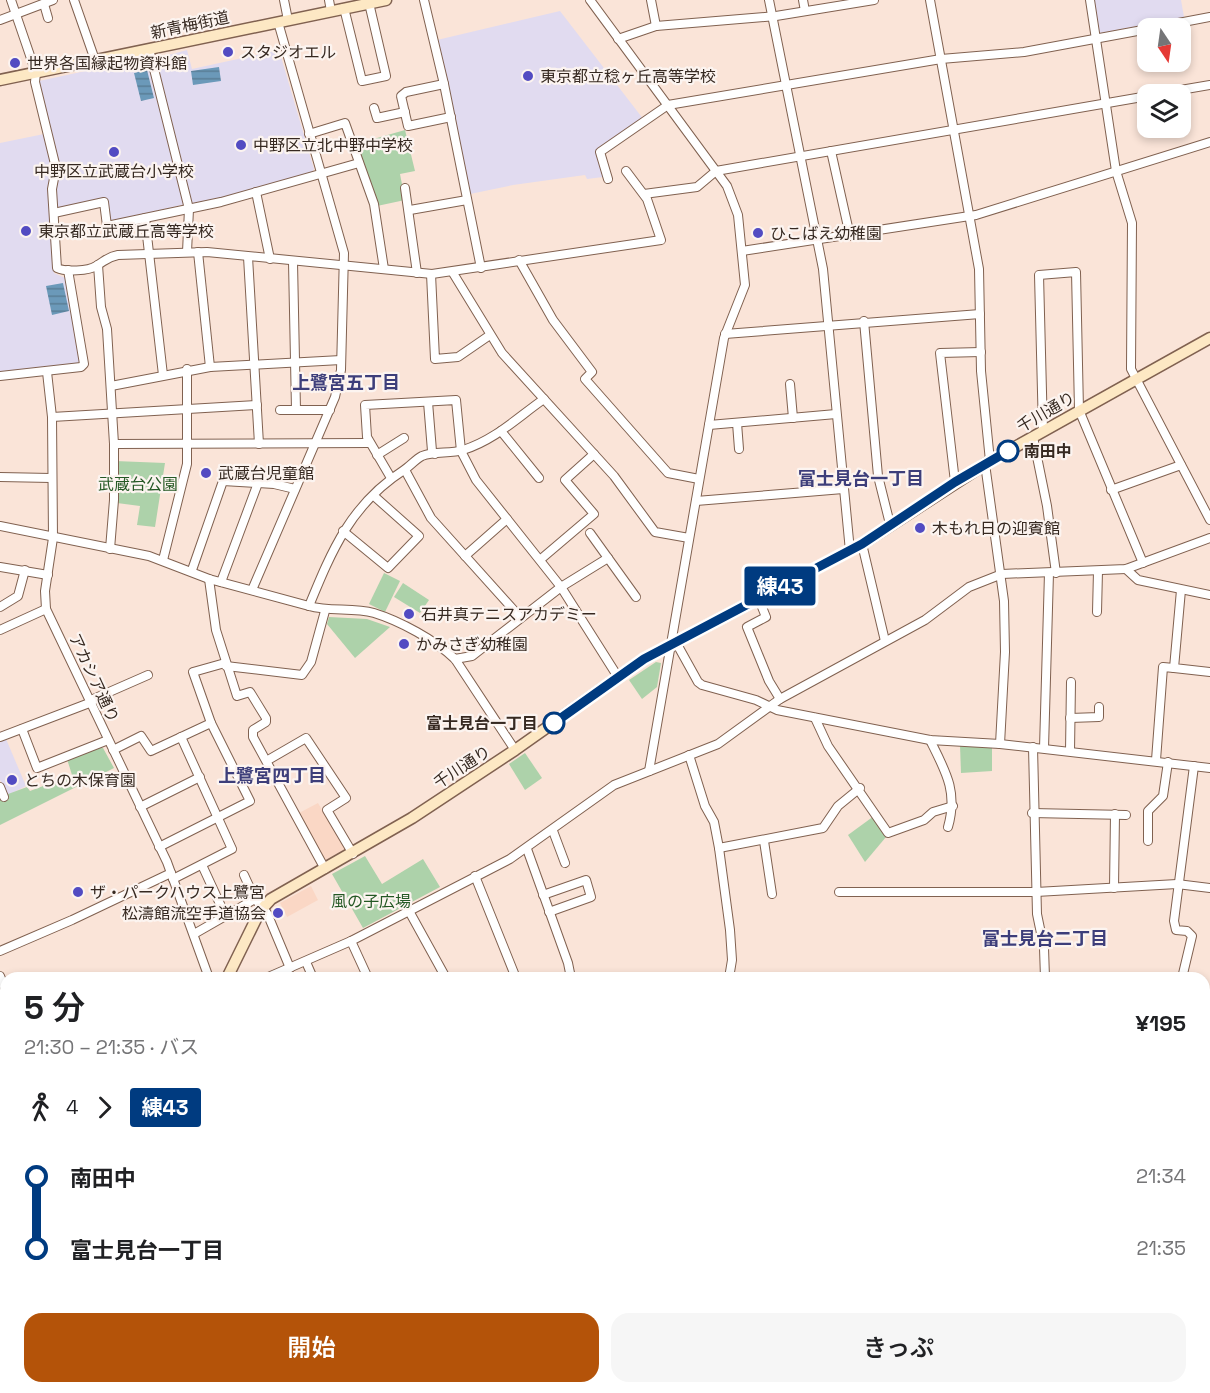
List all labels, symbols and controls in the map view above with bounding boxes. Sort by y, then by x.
street label: 新青梅街道 [149,6,231,44]
north arrow [1137,18,1191,72]
map controls [1137,18,1191,138]
place label: スタジオエル [240,42,336,63]
marker: スタジオエル [221,45,235,59]
place label: 世界各国縁起物資料館 [27,53,187,74]
marker: 世界各国縁起物資料館 [8,56,22,70]
place label: 東京都立稔ヶ丘高等学校 [540,66,716,87]
marker: 東京都立稔ヶ丘高等学校 [521,69,535,83]
button: layers [1137,84,1191,138]
place label: 中野区立北中野中学校 [253,135,413,156]
marker: 中野区立北中野中学校 [234,138,248,152]
marker: 中野区立武蔵台小学校 [107,145,121,159]
place label: 中野区立武蔵台小学校 [34,161,194,182]
place label: 東京都立武蔵丘高等学校 [38,221,214,242]
place label: ひこばえ幼稚園 [770,223,882,244]
marker: 東京都立武蔵丘高等学校 [19,224,33,238]
marker: ひこばえ幼稚園 [751,226,765,240]
district label: 上鷺宮五丁目 [292,371,400,394]
street label: 千川通り [1013,387,1079,437]
marker: 南田中 [997,440,1019,462]
place label: 南田中 [1024,441,1072,462]
place label: 武蔵台児童館 [218,463,314,484]
marker: 武蔵台児童館 [199,466,213,480]
district label: 富士見台一丁目 [798,467,924,490]
park label: 武蔵台公園 [98,474,178,495]
place label: 木もれ日の迎賓館 [932,518,1060,539]
marker: 木もれ日の迎賓館 [913,521,927,535]
line badge: 練43 [746,566,814,606]
text: 練43 [756,573,804,600]
place label: 石井真テニスアカデミー [421,604,597,625]
marker: 石井真テニスアカデミー [402,607,416,621]
street label: アカシア通り [64,630,124,726]
place label: かみさぎ幼稚園 [416,634,528,655]
marker: かみさぎ幼稚園 [397,637,411,651]
marker: 富士見台一丁目 [543,712,565,734]
place label: 富士見台一丁目 [426,713,538,734]
street label: 千川通り [429,741,495,793]
district label: 上鷺宮四丁目 [218,764,326,787]
place label: とちの木保育園 [24,770,136,791]
marker: とちの木保育園 [5,773,19,787]
place label: ザ・パークハウス上鷺宮 [90,882,265,903]
marker: ザ・パークハウス上鷺宮 [71,885,85,899]
park label: 風の子広場 [331,891,411,912]
place label: 松濤館流空手道協会 [122,903,266,924]
marker: 松濤館流空手道協会 [271,906,285,920]
district label: 富士見台二丁目 [982,927,1108,950]
text: 5 分 [24,987,85,1029]
text: ¥195 [1136,1009,1186,1037]
text: 21:30 – 21:35 · バス [24,1034,199,1060]
icon: walk [24,1091,57,1124]
icon: forward [88,1091,121,1124]
text: 4 [66,1094,79,1120]
text: 練43 [142,1094,189,1121]
text: 21:34 [1136,1163,1186,1189]
text: 南田中 [70,1164,136,1192]
text: 21:35 [1136,1235,1186,1261]
text: 富士見台一丁目 [70,1236,224,1264]
button: 開始 [24,1313,599,1382]
button: きっぷ [611,1313,1186,1382]

